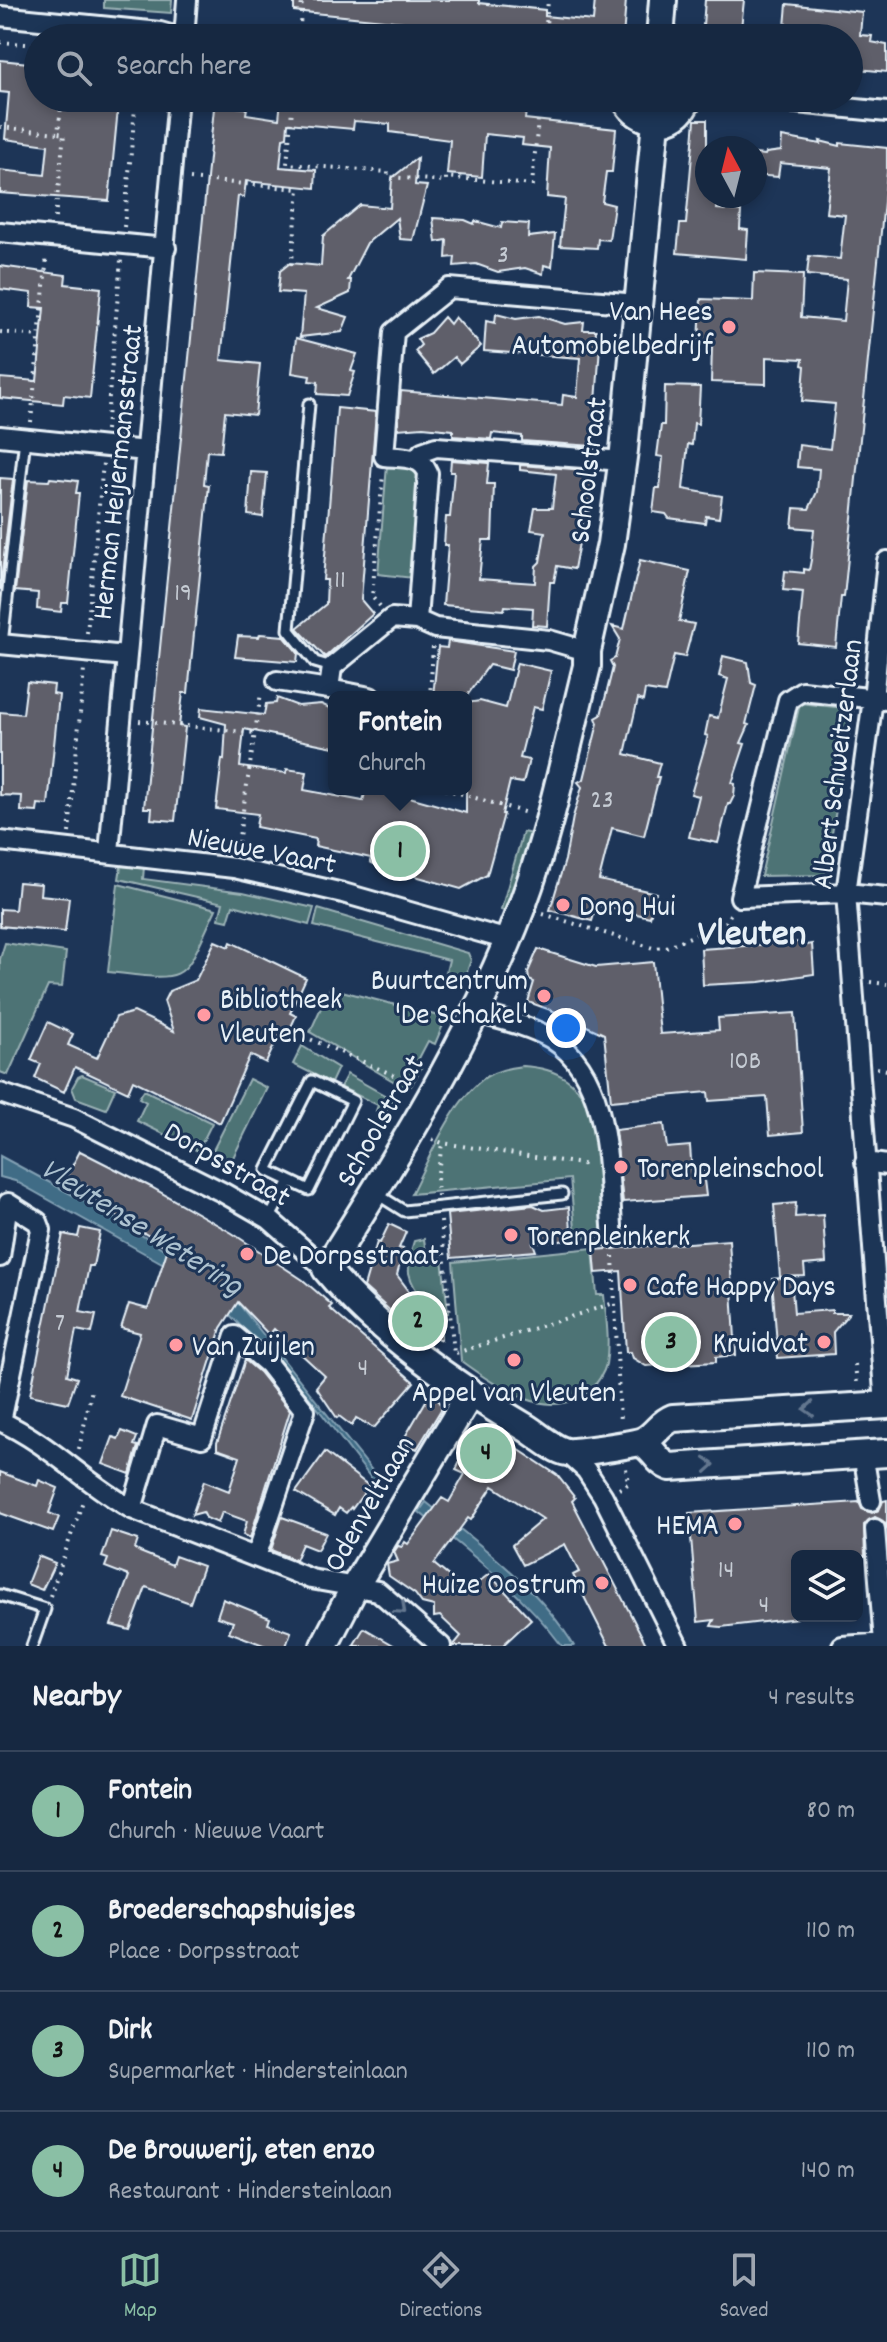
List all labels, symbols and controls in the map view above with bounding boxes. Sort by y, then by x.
search box [24,24,863,112]
icon: search [52,46,96,90]
text: Search here [116,47,252,90]
north arrow [695,136,767,208]
house number: 3 [497,238,509,275]
place label: Van Hees Automobielbedrijf [511,293,714,370]
marker: Van Hees Automobielbedrijf [720,318,738,336]
street label: Herman Heijermansstraat [84,323,157,622]
street label: Schoolstraat [561,395,622,546]
house number: 11 [334,563,346,600]
house number: 19 [174,576,192,613]
street label: Albert Schweitzerlaan [804,637,877,892]
popup [328,691,472,795]
text: Fontein [358,703,442,746]
text: Church [358,746,426,783]
house number: 23 [591,783,613,820]
street label: Nieuwe Vaart [183,818,339,889]
pin: 1 [374,821,426,881]
place label: Dong Hui [579,888,675,931]
marker: Dong Hui [554,896,572,914]
district label: Vleuten [698,909,806,964]
place label: Buurtcentrum 'De Schakel' [371,962,528,1039]
place label: Bibliotheek Vleuten [220,981,342,1058]
marker: Buurtcentrum 'De Schakel' [535,987,553,1005]
marker: Bibliotheek Vleuten [195,1006,213,1024]
your location [546,1008,586,1048]
house number: 10B [729,1044,761,1081]
street label: Schoolstraat [328,1048,438,1197]
street label: Dorpsstraat [154,1113,297,1221]
water label: Vleutense Wetering [30,1148,251,1311]
place label: Torenpleinschool [637,1150,824,1193]
marker: Torenpleinschool [612,1158,630,1176]
place label: Torenpleinkerk [527,1218,690,1261]
marker: Torenpleinkerk [502,1226,520,1244]
place label: De Dorpsstraat [263,1237,439,1280]
marker: De Dorpsstraat [238,1245,256,1263]
place label: Cafe Happy Days [646,1268,836,1311]
marker: Cafe Happy Days [621,1276,639,1294]
pin: 2 [392,1291,444,1351]
house number: 7 [55,1306,65,1343]
pin: 3 [645,1312,697,1372]
place label: Kruidvat [713,1325,808,1368]
place label: Van Zuijlen [192,1328,315,1371]
marker: Kruidvat [815,1333,833,1351]
marker: Van Zuijlen [167,1336,185,1354]
house number: 4 [358,1351,368,1388]
marker: Appel van Vleuten [505,1351,523,1369]
place label: Appel van Vleuten [412,1374,616,1417]
one-way arrow [802,1400,815,1417]
pin: 4 [460,1423,512,1483]
street label: Odenveltlaan [315,1429,428,1582]
one-way arrow [703,1457,716,1474]
place label: HEMA [656,1507,719,1550]
marker: HEMA [726,1515,744,1533]
map controls [791,1550,863,1622]
button: layers [791,1550,863,1622]
house number: 14 [718,1553,734,1590]
place label: Huize Oostrum [422,1566,586,1609]
marker: Huize Oostrum [593,1574,611,1592]
house number: 4 [759,1588,769,1625]
one-way arrow [392,1600,407,1614]
text: Nearby [32,1674,121,1723]
text: 4 results [768,1680,855,1717]
text: Fontein [108,1771,192,1814]
text: 1 [55,1793,61,1830]
text: 80 m [807,1793,855,1830]
text: Church · Nieuwe Vaart [108,1814,324,1851]
text: Broederschapshuisjes [108,1891,356,1934]
text: 2 [52,1913,64,1950]
text: 110 m [806,1913,855,1950]
text: Place · Dorpsstraat [108,1934,300,1971]
text: Dirk [108,2011,152,2054]
text: 3 [52,2033,64,2070]
text: 110 m [806,2033,855,2070]
text: Supermarket · Hindersteinlaan [108,2054,408,2091]
text: De Brouwerij, eten enzo [108,2131,375,2174]
text: 4 [53,2153,63,2190]
text: 140 m [801,2153,855,2190]
text: Restaurant · Hindersteinlaan [108,2174,392,2211]
tab: Map [118,2248,162,2327]
tab: Directions [399,2248,483,2327]
tab: Saved [719,2248,769,2327]

